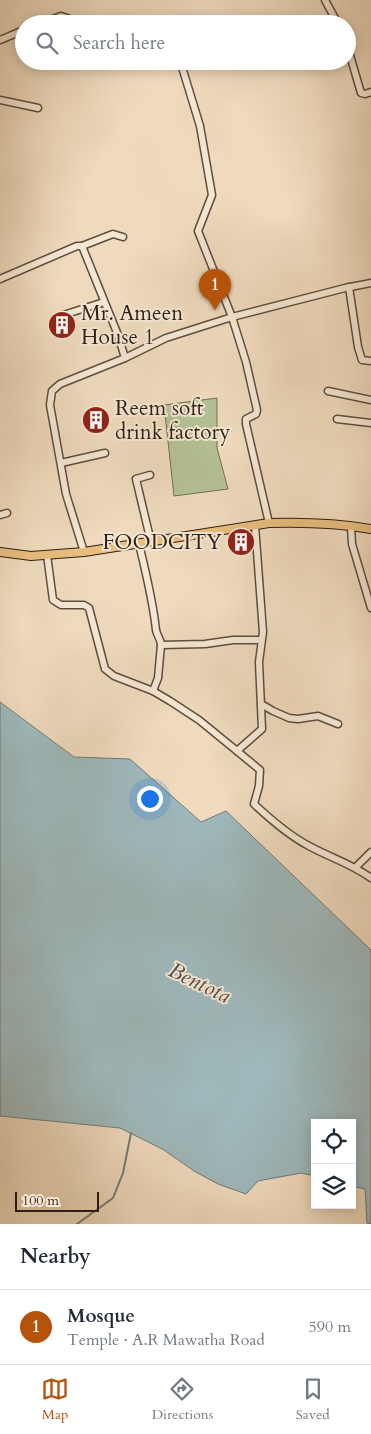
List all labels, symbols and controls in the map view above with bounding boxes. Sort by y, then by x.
search box [15,15,356,70]
icon: search [33,29,61,57]
text: Search here [73,30,165,56]
pin: 1 [199,269,231,310]
place label: Mr. Ameen House 1 [81,299,183,352]
building icon: Mr. Ameen House 1 [47,310,77,340]
place label: Reem soft drink factory [115,394,230,447]
building icon: Reem soft drink factory [81,405,111,435]
building icon: FOODCITY [226,527,256,557]
place label: FOODCITY [102,528,222,557]
your location [137,786,163,812]
water label: Bentota [163,955,236,1011]
map controls [311,1119,356,1209]
button: locate [311,1119,356,1164]
button: layers [311,1164,356,1209]
scale bar [15,1189,99,1212]
text: 100 m [22,1191,59,1210]
text: Nearby [20,1242,91,1271]
text: Mosque [67,1303,135,1329]
text: 1 [32,1316,40,1338]
text: 590 m [309,1316,351,1338]
text: Temple · A.R Mawatha Road [67,1329,265,1351]
tab: Map [41,1375,69,1424]
tab: Directions [152,1375,213,1424]
tab: Saved [296,1375,330,1424]

